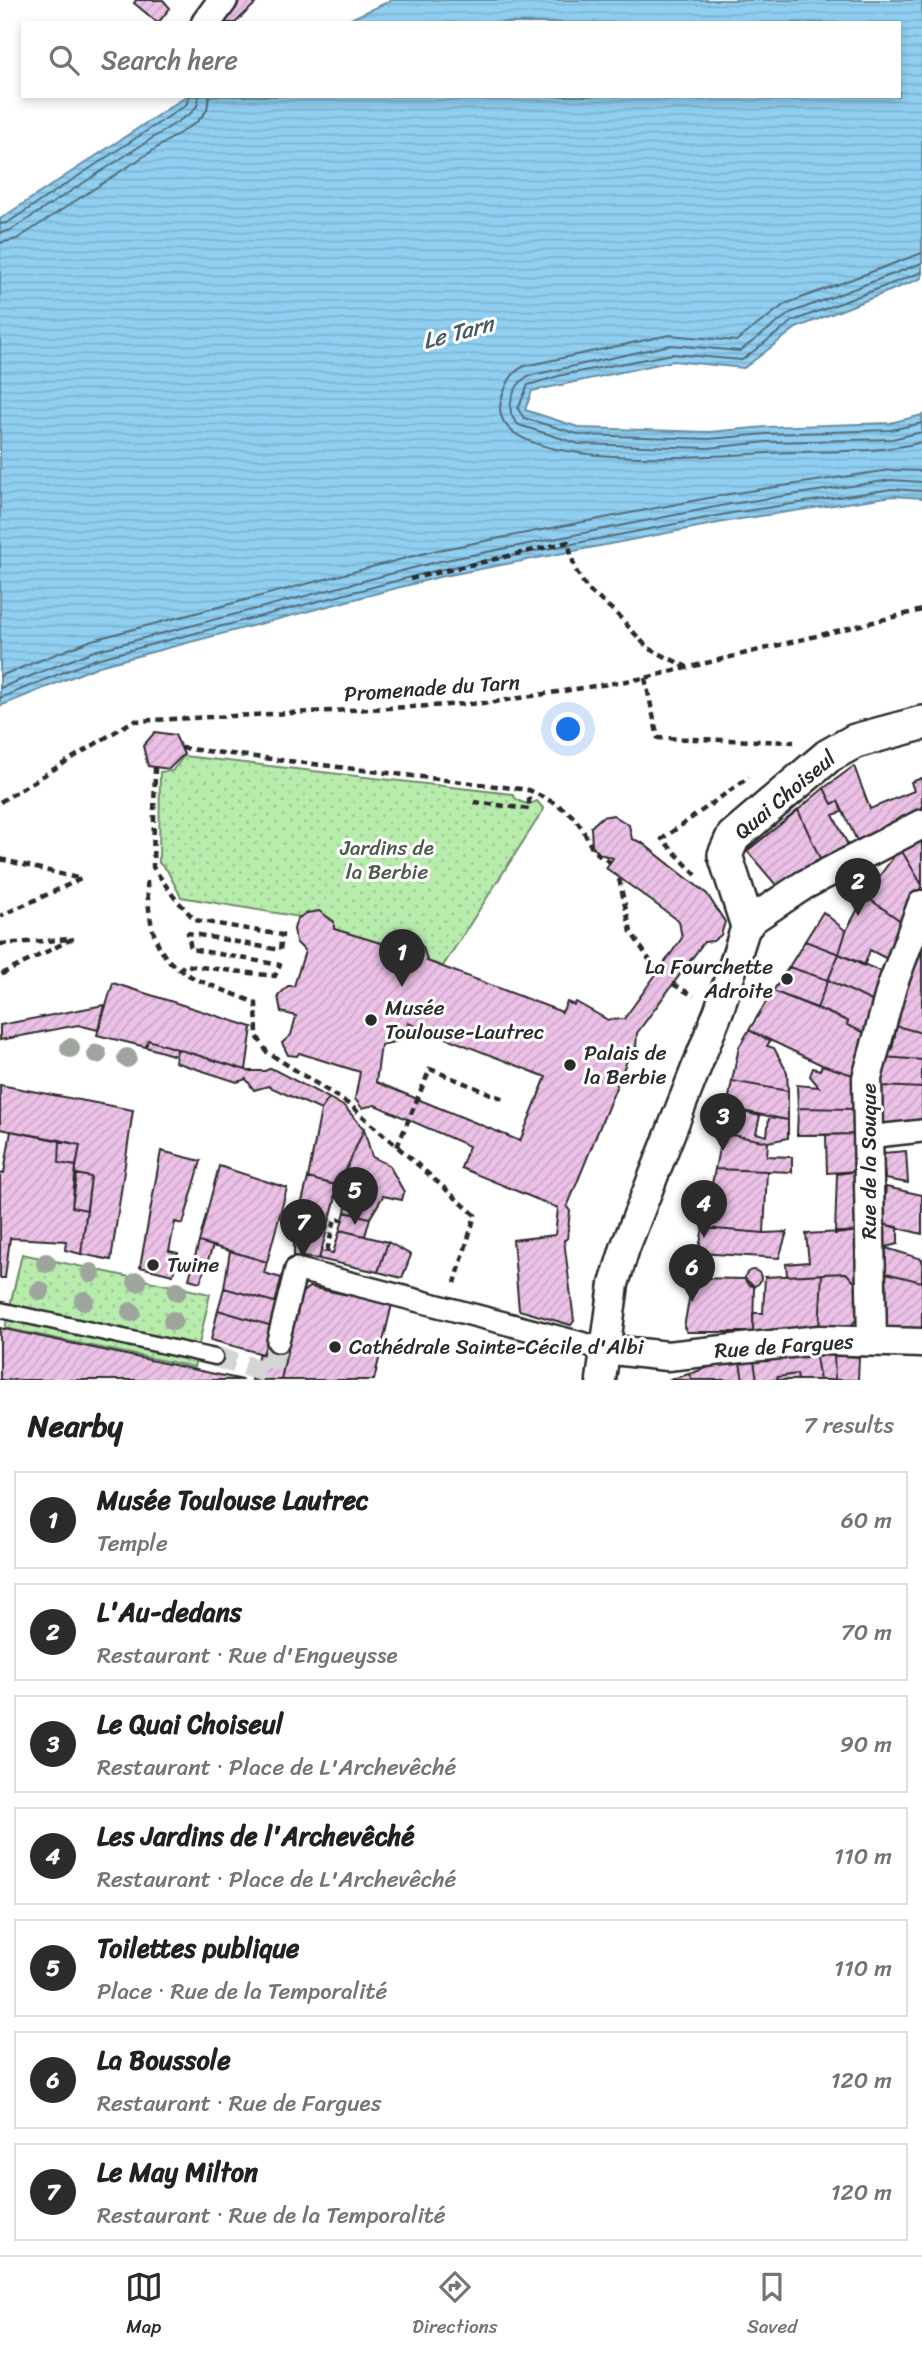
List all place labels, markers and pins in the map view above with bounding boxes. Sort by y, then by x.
pin: 2 [835,858,881,916]
pin: 1 [379,929,425,987]
place label: La Fourchette Adroite [645,948,773,1010]
marker: La Fourchette Adroite [779,971,795,987]
place label: Musée Toulouse-Lautrec [385,989,544,1051]
marker: Musée Toulouse-Lautrec [363,1012,379,1028]
place label: Palais de la Berbie [584,1034,667,1096]
marker: Palais de la Berbie [562,1057,578,1073]
pin: 3 [700,1093,746,1151]
pin: 5 [332,1167,378,1225]
pin: 4 [681,1180,727,1238]
pin: 7 [280,1199,326,1257]
pin: 6 [669,1244,715,1302]
place label: Twine [167,1246,219,1284]
marker: Twine [145,1257,161,1273]
place label: Cathédrale Sainte-Cécile d'Albi [349,1328,645,1366]
marker: Cathédrale Sainte-Cécile d'Albi [327,1339,343,1355]

